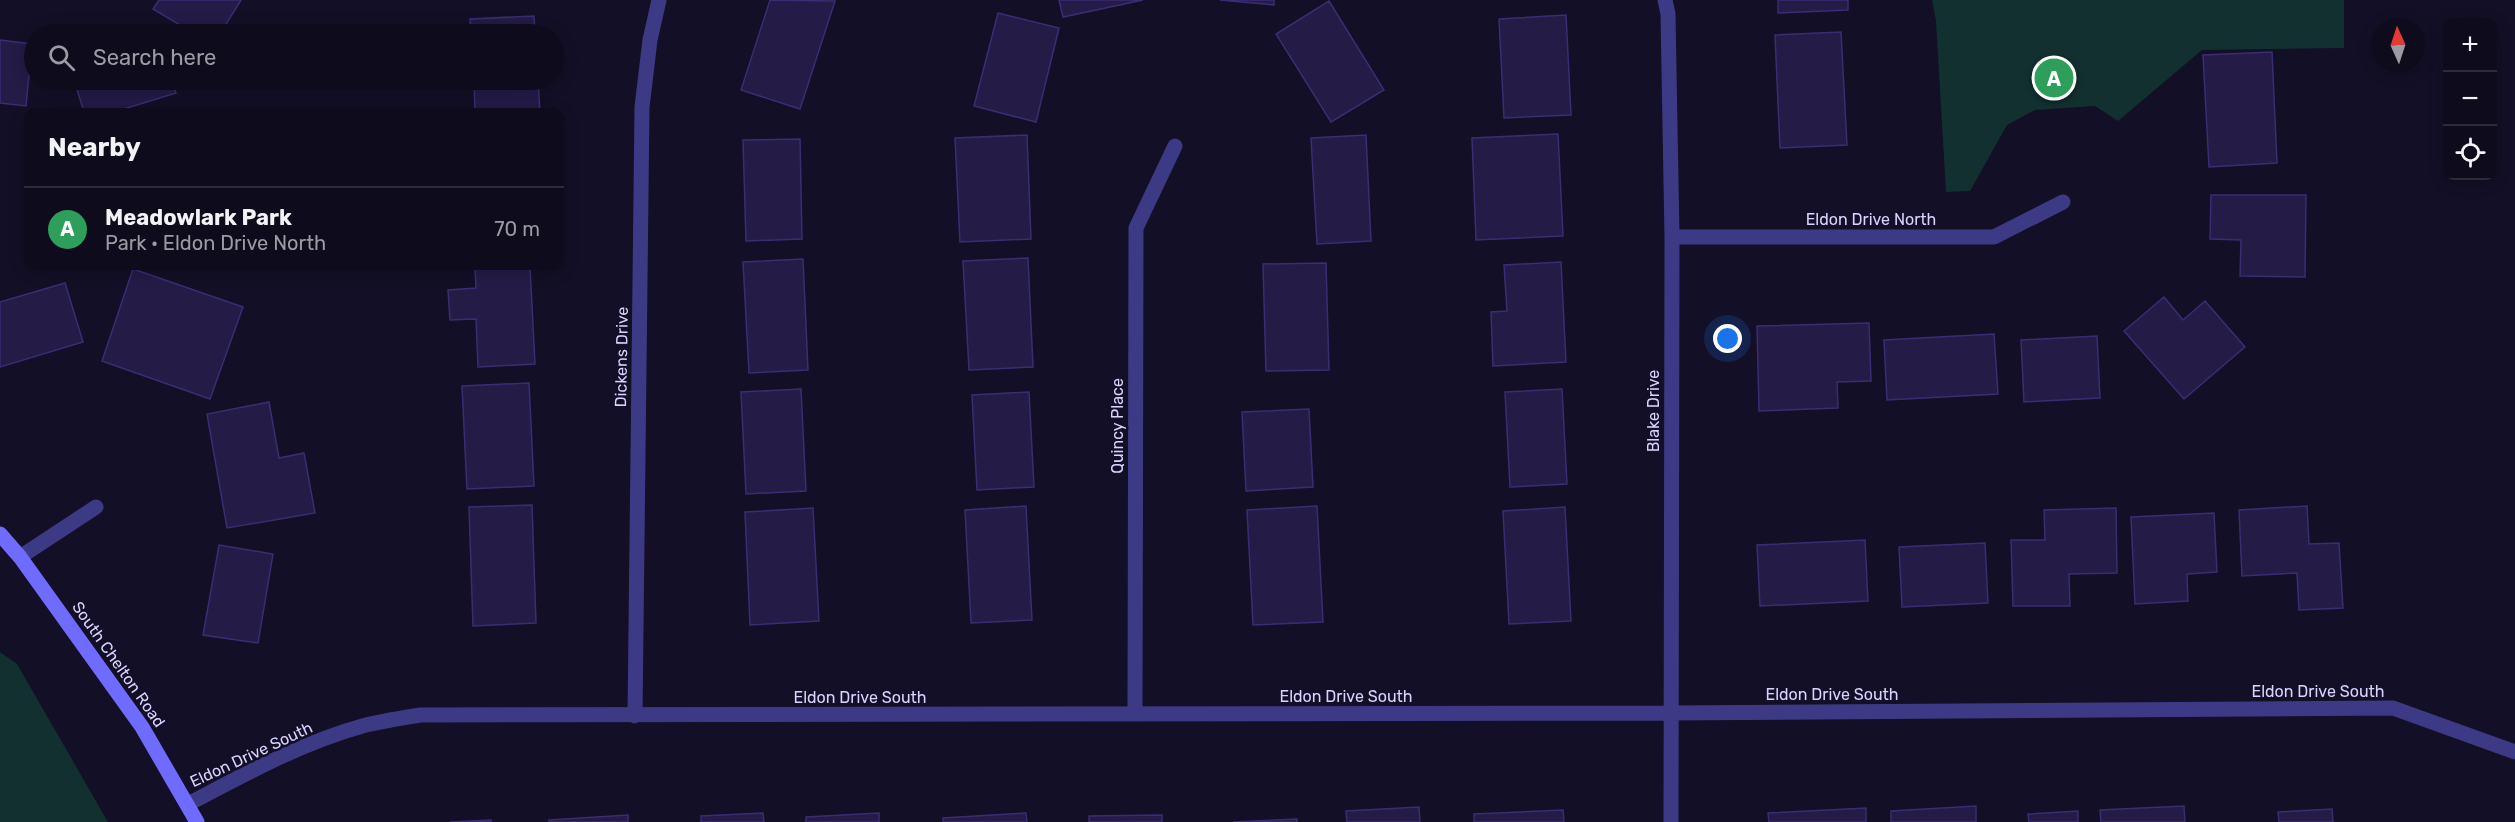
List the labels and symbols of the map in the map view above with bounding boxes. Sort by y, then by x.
north arrow [2371,18,2425,72]
pin: A [2034,56,2074,100]
street label: Eldon Drive North [1806,210,1936,229]
street label: Dickens Drive [611,306,632,408]
your location [1713,324,1742,353]
street label: Blake Drive [1644,370,1663,452]
street label: Quincy Place [1108,378,1127,474]
street label: South Chelton Road [68,598,169,731]
street label: Eldon Drive South [2251,682,2385,701]
street label: Eldon Drive South [1765,685,1899,704]
street label: Eldon Drive South [1279,687,1413,706]
street label: Eldon Drive South [793,688,927,707]
street label: Eldon Drive South [187,718,316,791]

